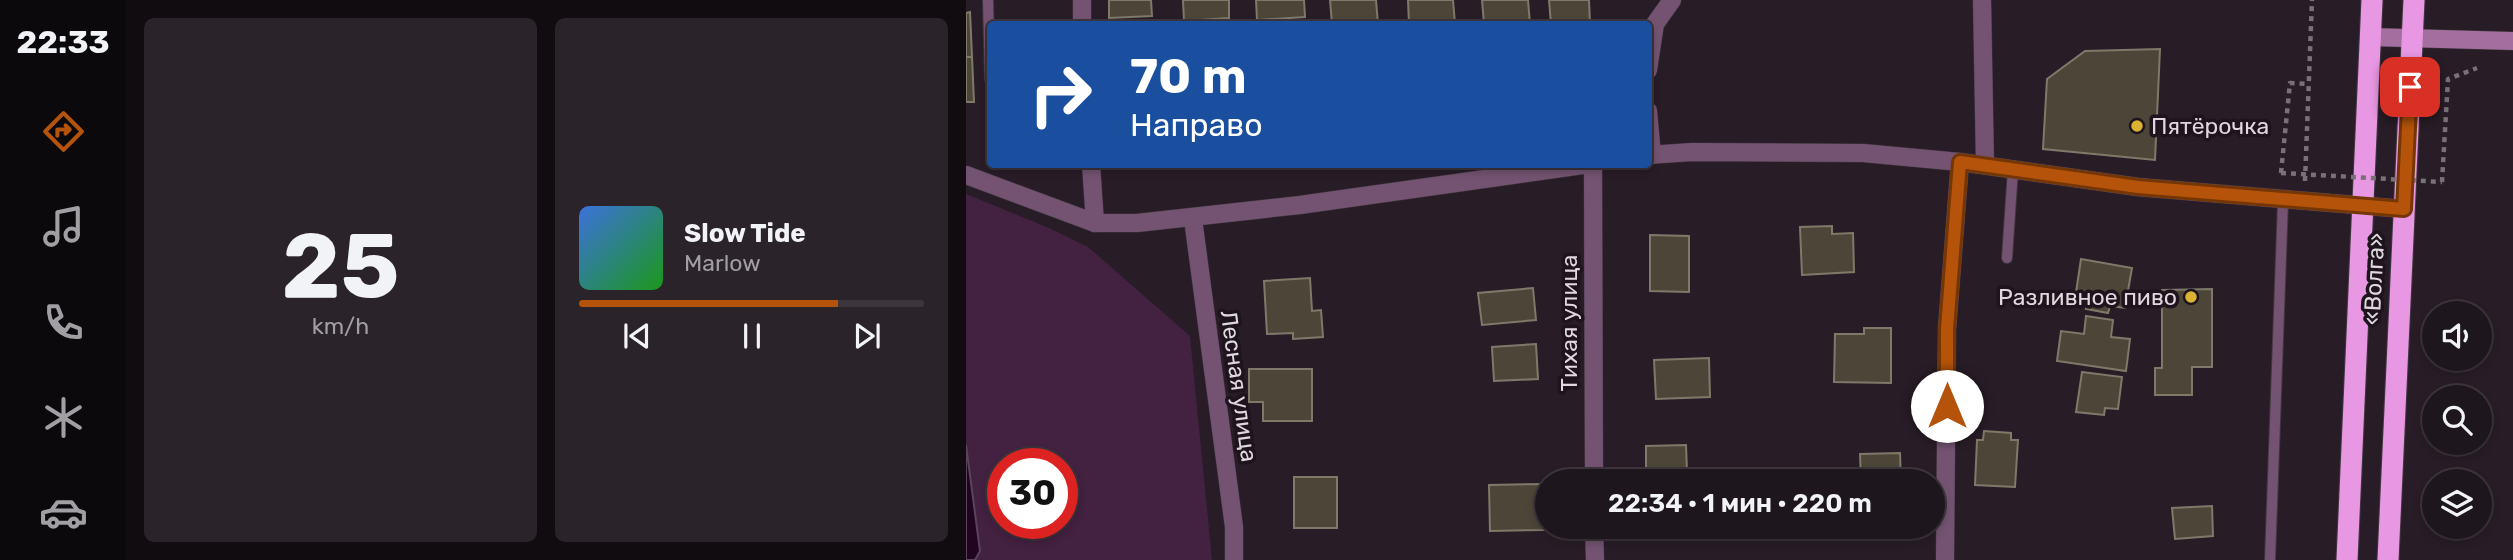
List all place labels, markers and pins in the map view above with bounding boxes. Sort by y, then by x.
pin [2380,57,2440,117]
place label: Пятёрочка [2151,112,2269,140]
marker: Пятёрочка [2129,118,2145,134]
place label: Разливное пиво [1998,283,2177,311]
marker: Разливное пиво [2183,289,2199,305]

